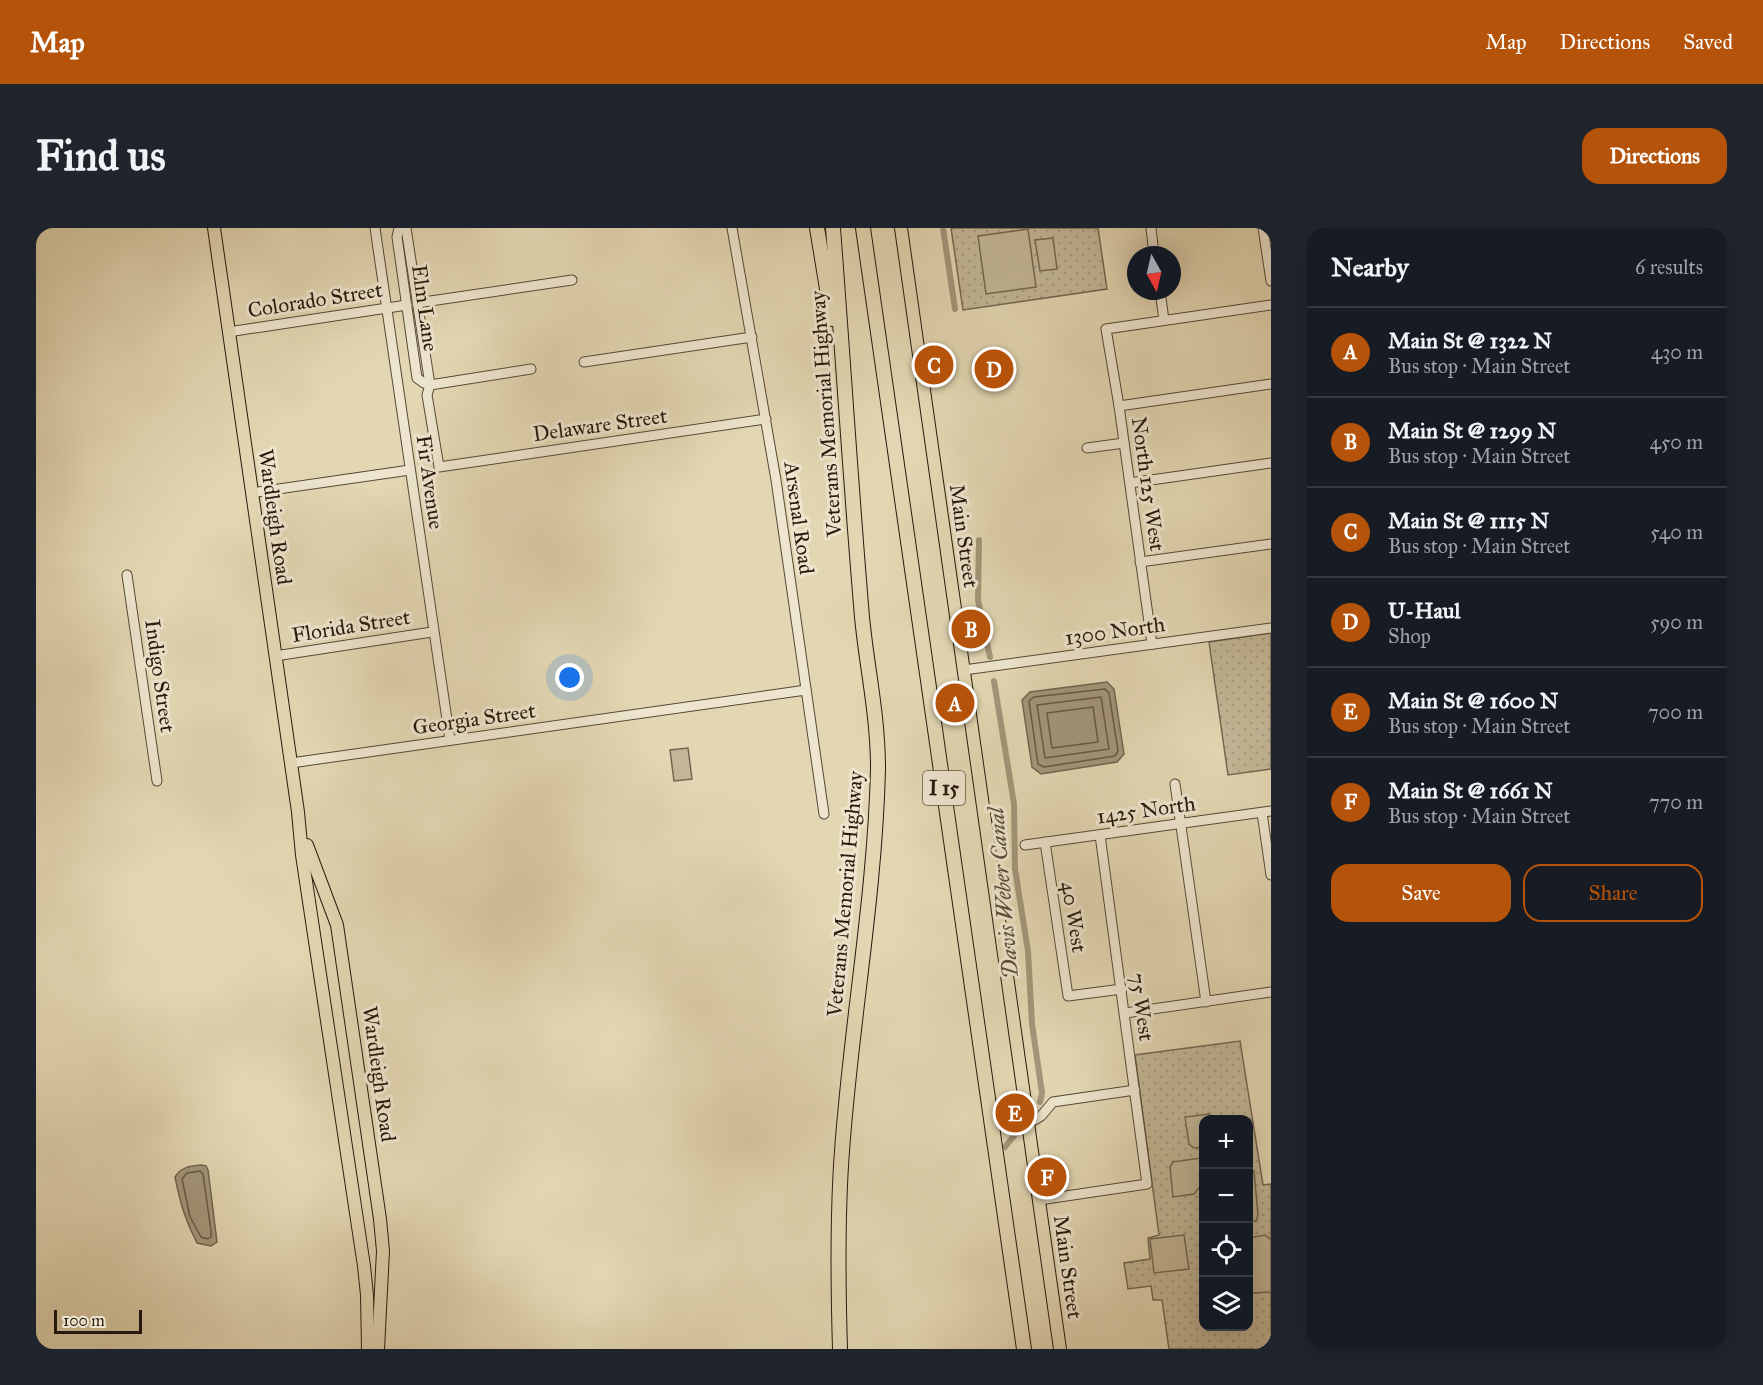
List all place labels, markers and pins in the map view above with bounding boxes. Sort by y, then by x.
pin: C [914,342,954,388]
pin: D [974,346,1014,392]
pin: B [952,606,990,652]
pin: A [936,680,974,726]
pin: E [996,1090,1034,1136]
pin: F [1028,1154,1066,1200]

